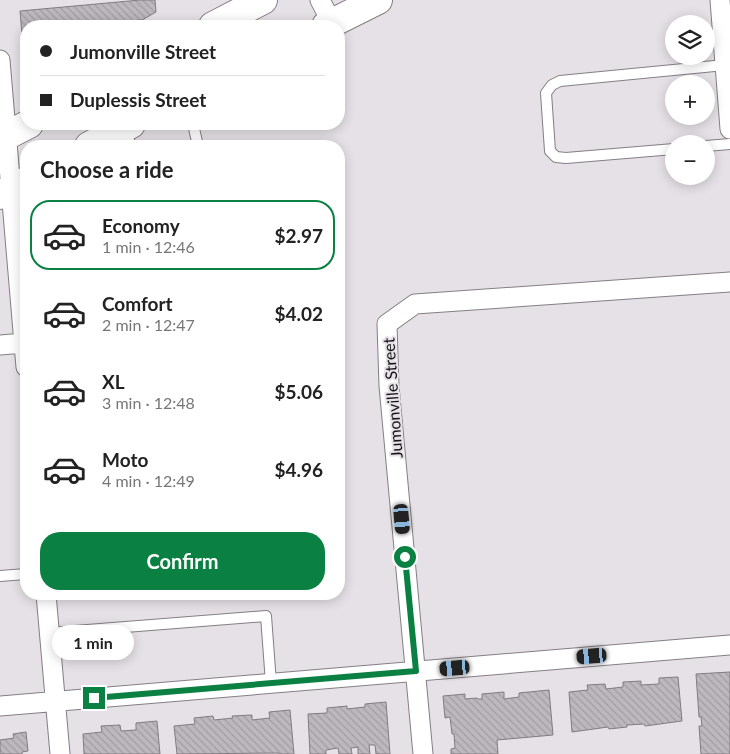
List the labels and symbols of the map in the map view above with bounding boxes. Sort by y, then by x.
street label: Jumonville Street [378,337,406,459]
car [393,503,410,535]
route start [394,546,416,568]
callout: 1 min [53,626,135,660]
car [576,647,607,665]
car [439,659,470,677]
route end [83,687,105,709]

